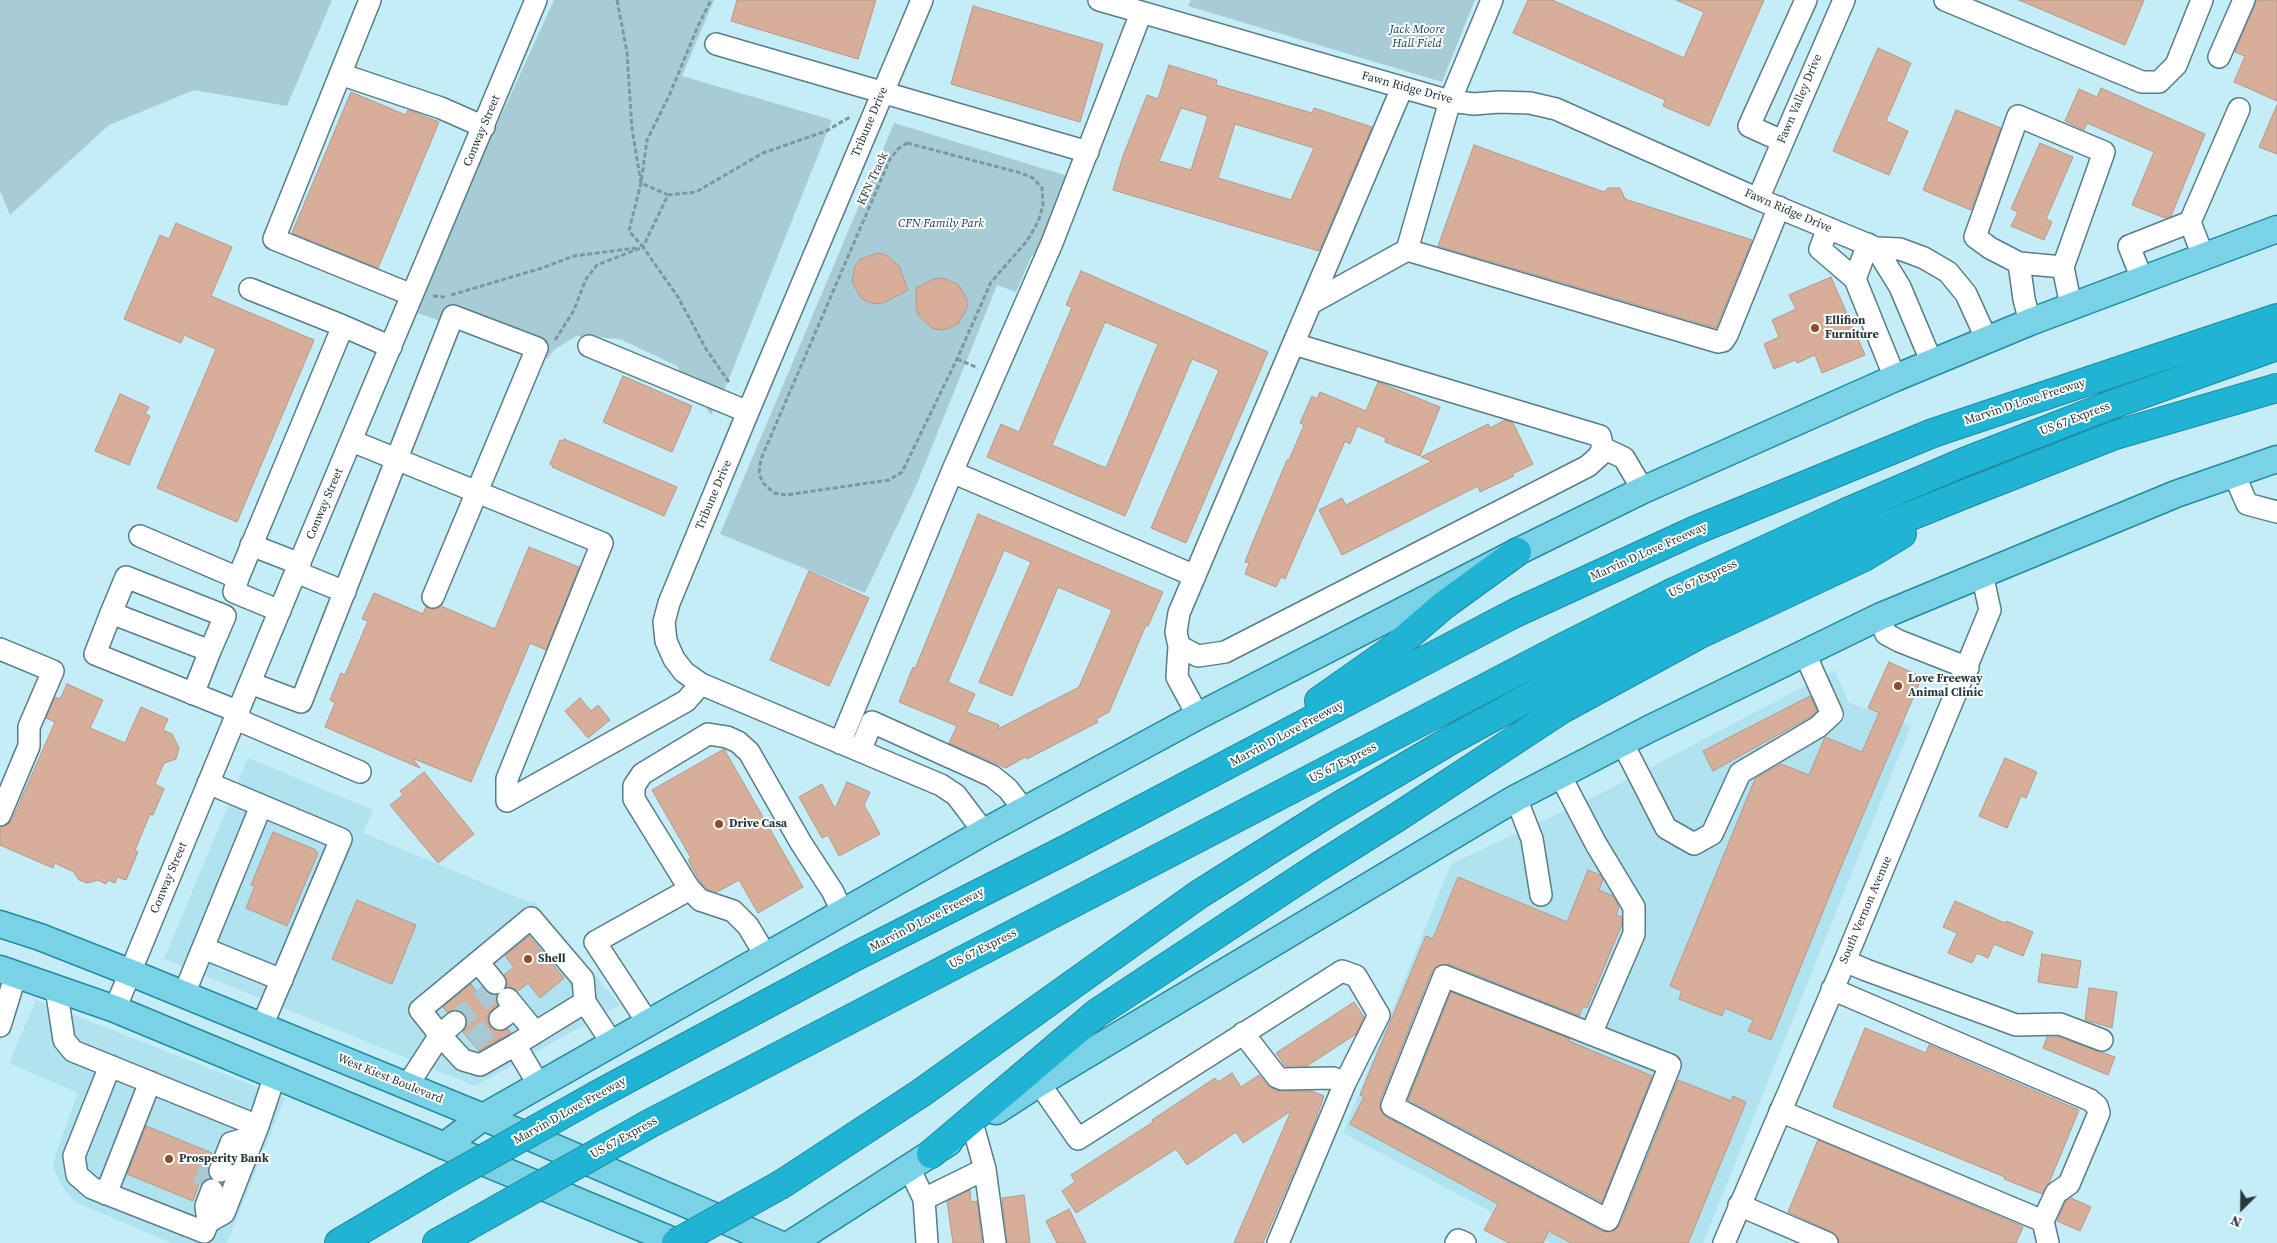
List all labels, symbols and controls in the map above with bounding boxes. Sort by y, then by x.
park label: Jack Moore Hall Field [1389,23,1445,51]
street label: Fawn Valley Drive [1775,52,1825,146]
street label: Fawn Ridge Drive [1360,69,1454,107]
street label: Tribune Drive [849,85,891,159]
street label: Conway Street [461,93,503,169]
street label: KFN Track [854,150,892,208]
street label: Fawn Ridge Drive [1742,186,1834,236]
park label: CFN Family Park [898,217,984,231]
place label: Ellifion Furniture [1825,314,1879,342]
marker: Ellifion Furniture [1809,322,1821,334]
street label: Marvin D Love Freeway [1963,376,2087,428]
street label: US 67 Express [2038,399,2112,439]
street label: Tribune Drive [693,458,735,532]
street label: Conway Street [304,466,346,542]
street label: Marvin D Love Freeway [1588,520,1710,584]
street label: US 67 Express [1666,557,1740,601]
place label: Love Freeway Animal Clinic [1908,672,1983,700]
marker: Love Freeway Animal Clinic [1892,680,1904,692]
street label: Marvin D Love Freeway [1228,698,1346,770]
street label: US 67 Express [1307,740,1379,786]
place label: Drive Casa [729,817,787,831]
marker: Drive Casa [713,818,725,830]
street label: Conway Street [148,840,190,916]
street label: South Vernon Avenue [1837,854,1895,966]
street label: Marvin D Love Freeway [868,885,986,955]
street label: US 67 Express [947,926,1019,972]
place label: Shell [538,952,566,966]
marker: Shell [522,953,534,965]
street label: West Kiest Boulevard [335,1051,445,1107]
street label: Marvin D Love Freeway [511,1074,629,1148]
street label: US 67 Express [588,1114,660,1162]
place label: Prosperity Bank [179,1152,269,1166]
marker: Prosperity Bank [163,1153,175,1165]
north arrow [2217,1183,2267,1233]
text: N [2228,1211,2245,1233]

